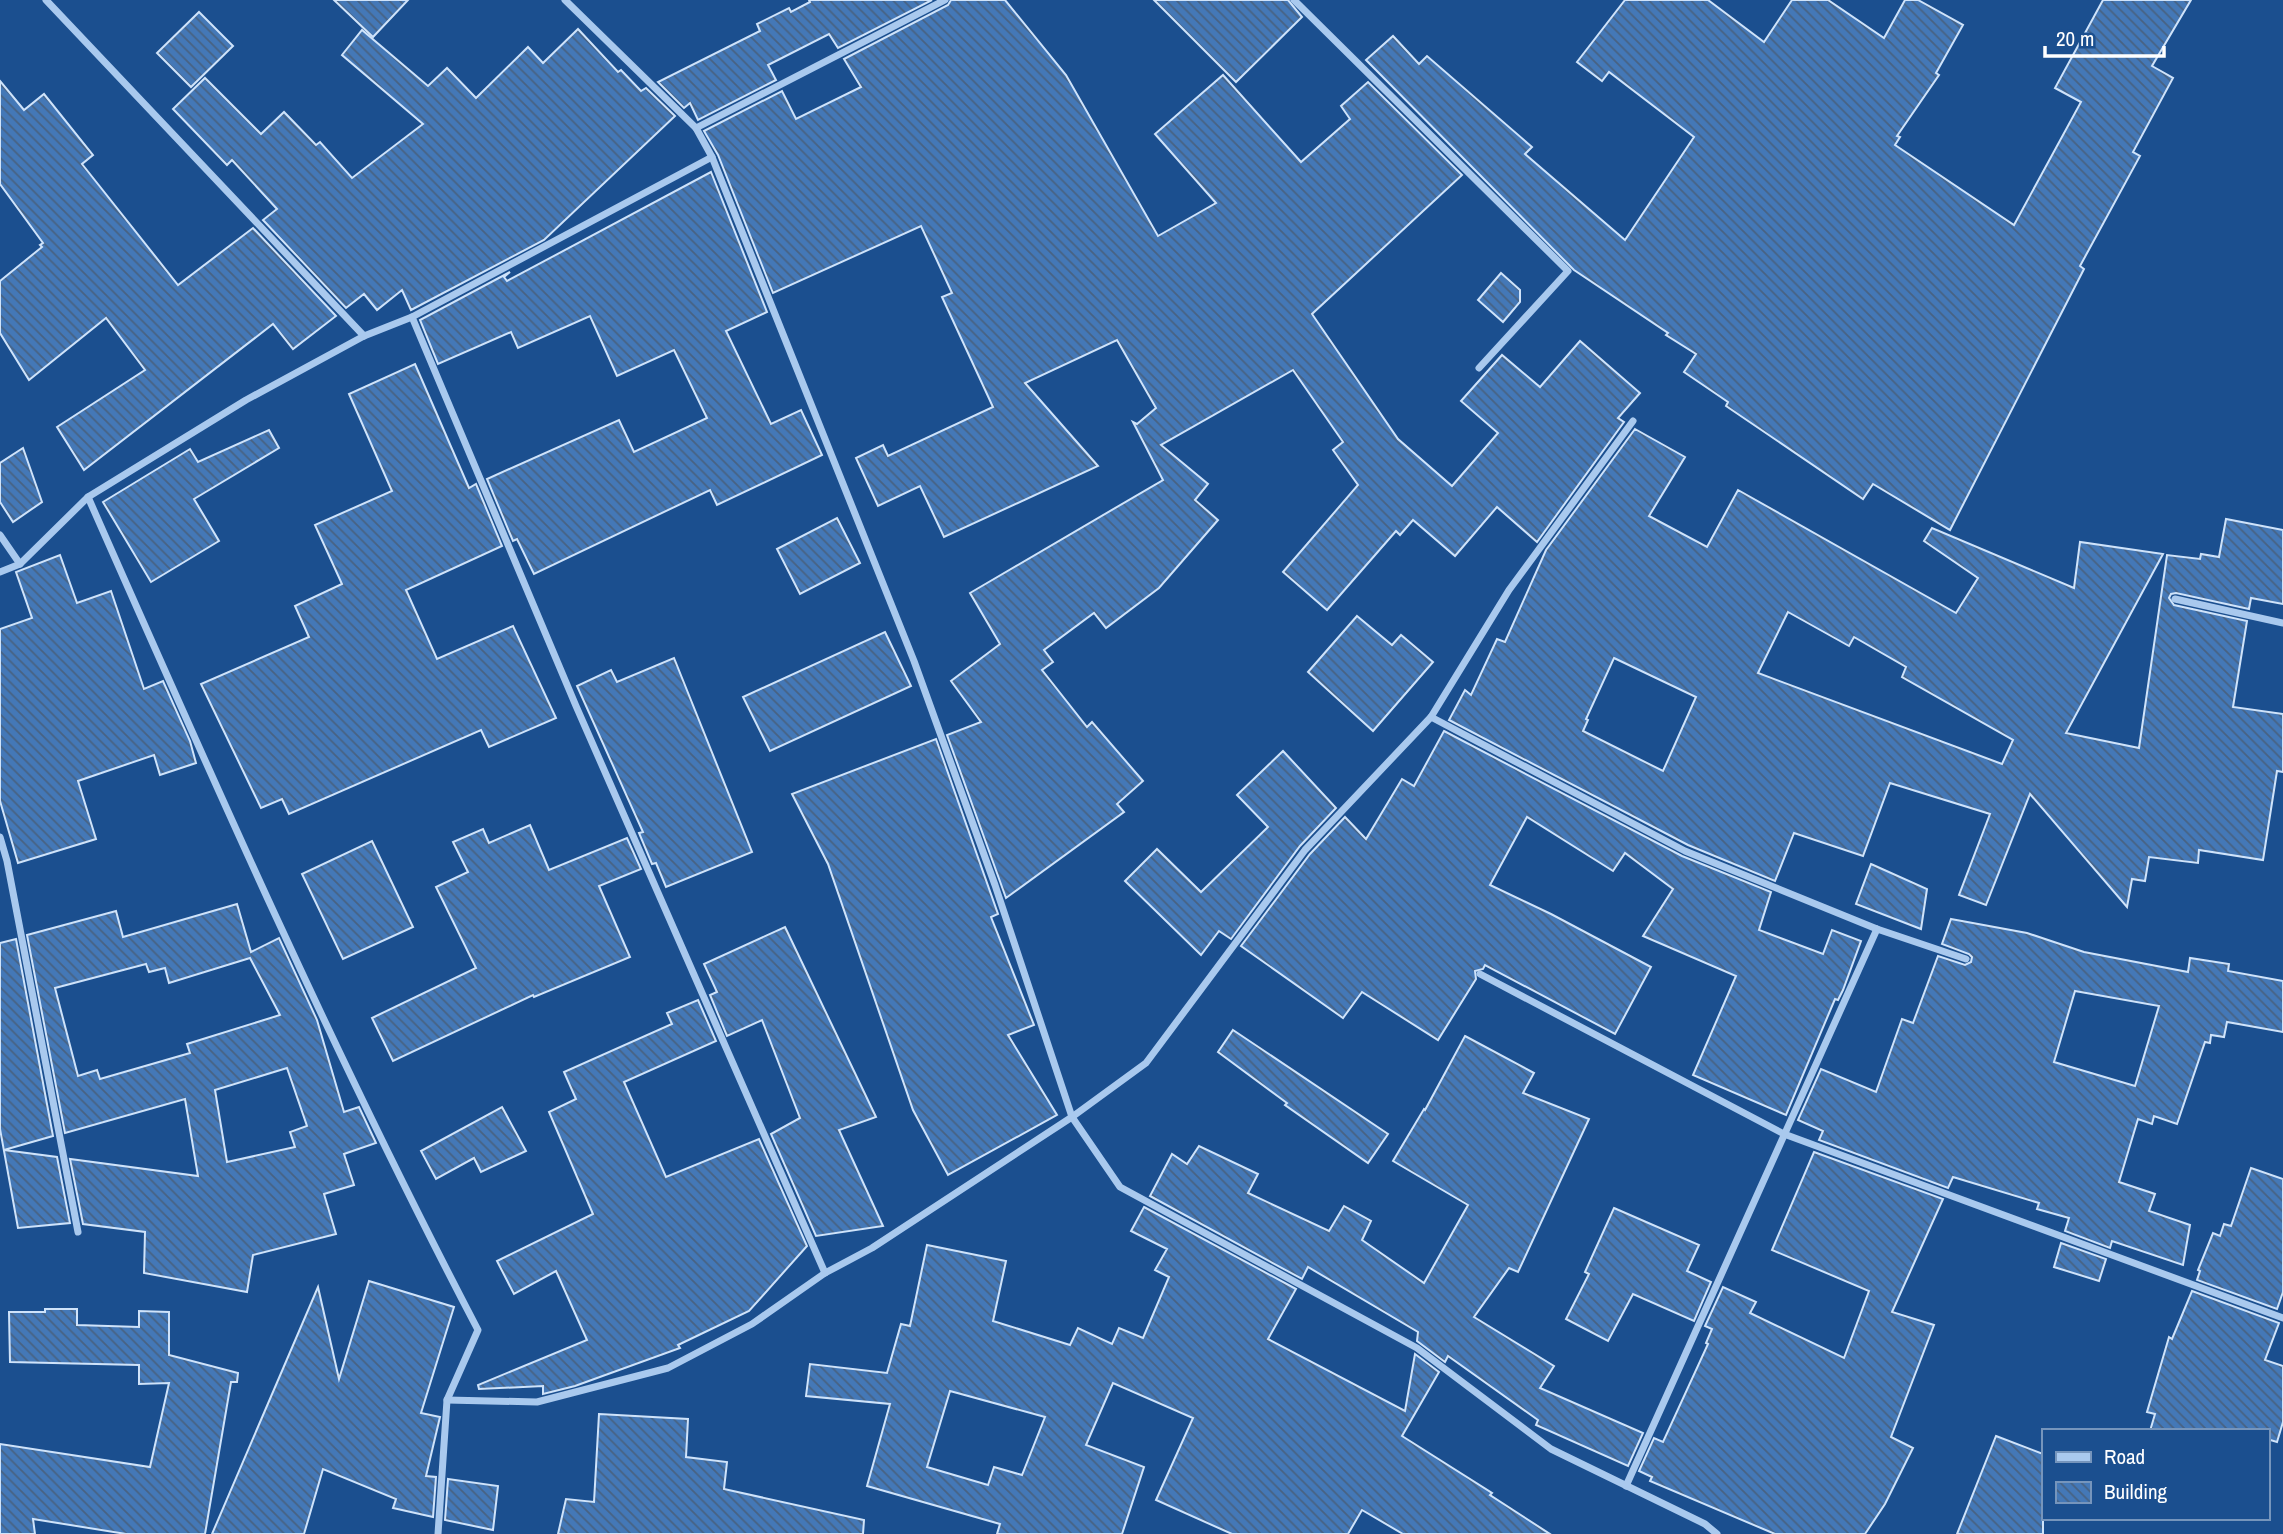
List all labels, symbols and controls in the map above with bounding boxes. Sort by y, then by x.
scale bar [2045,14,2164,58]
text: 20 m [2056,24,2094,53]
legend [2042,1429,2269,1520]
text: Road [2104,1442,2145,1471]
text: Building [2104,1477,2168,1506]

